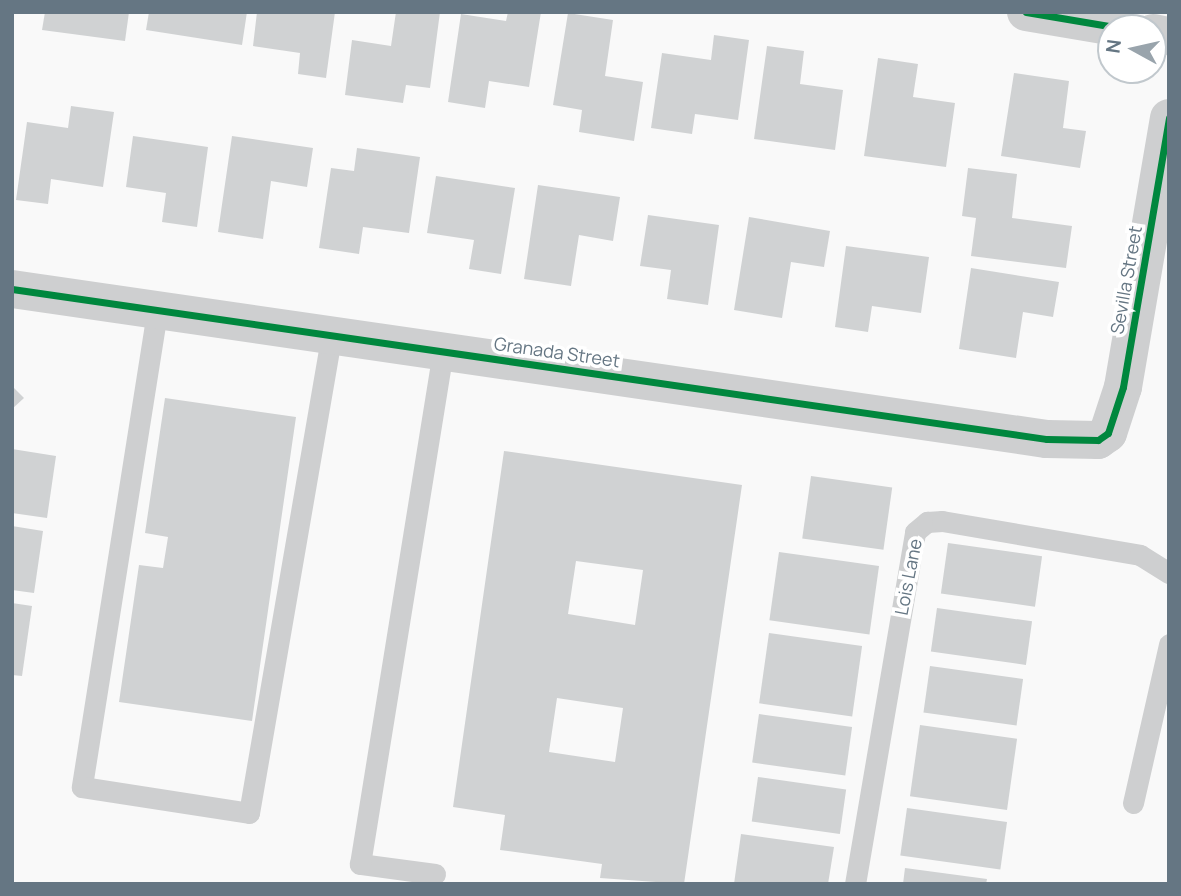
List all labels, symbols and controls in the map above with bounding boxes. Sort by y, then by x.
north arrow [1097,14,1167,84]
text: N [1099,38,1127,55]
street label: Sevilla Street [1106,224,1146,336]
street label: Granada Street [493,332,621,372]
street label: Lois Lane [890,537,926,617]

